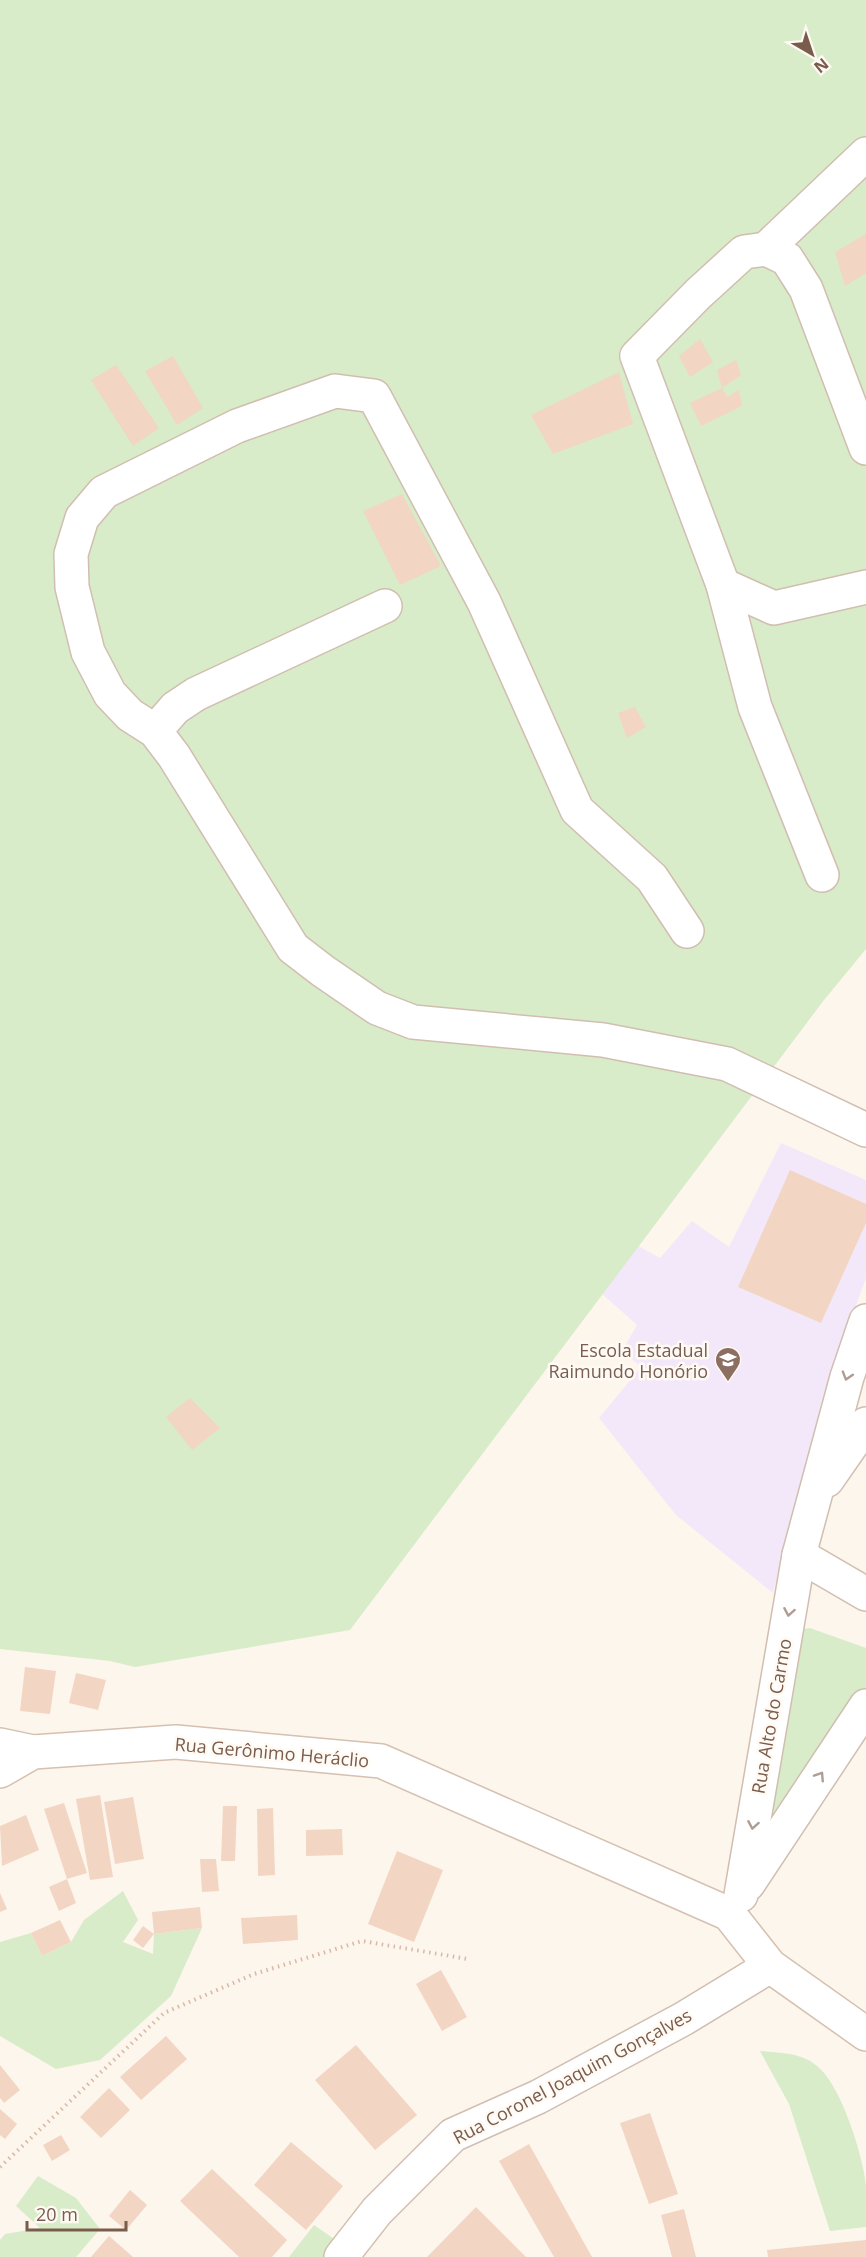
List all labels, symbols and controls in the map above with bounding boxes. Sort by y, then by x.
north arrow [782,24,842,84]
text: N [809,53,833,78]
place label: Escola Estadual Raimundo Honório [548,1338,708,1383]
school or university icon: Escola Estadual Raimundo Honório [713,1345,743,1383]
one-way arrow [842,1370,854,1381]
one-way arrow [783,1607,796,1617]
street label: Rua Alto do Carmo [746,1636,796,1796]
street label: Rua Gerônimo Heráclio [174,1732,370,1772]
one-way arrow [813,1771,824,1782]
one-way arrow [747,1820,760,1830]
street label: Rua Coronel Joaquim Gonçalves [449,2003,695,2149]
scale bar [27,2194,126,2232]
text: 20 m [36,2202,78,2226]

